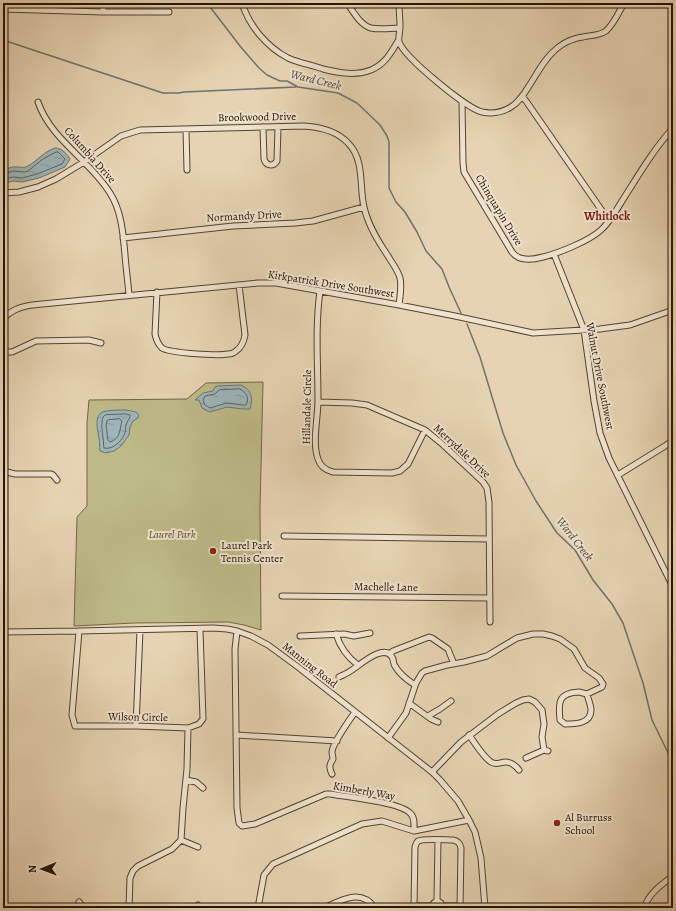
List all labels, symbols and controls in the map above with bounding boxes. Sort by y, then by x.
water label: Ward Creek [289,66,344,94]
street label: Brookwood Drive [218,109,296,125]
street label: Columbia Drive [61,124,119,186]
street label: Chinquapin Drive [472,172,526,248]
street label: Normandy Drive [206,207,282,225]
district label: Whitlock [583,208,631,224]
street label: Kirkpatrick Drive Southwest [267,267,396,301]
street label: Walnut Drive Southwest [582,320,618,431]
street label: Hillandale Circle [299,369,315,445]
street label: Merrydale Drive [430,421,494,481]
water label: Ward Creek [553,514,598,565]
park label: Laurel Park [148,527,196,542]
place label: Laurel Park Tennis Center [221,538,283,566]
marker: Laurel Park Tennis Center [208,546,218,556]
street label: Machelle Lane [354,579,418,595]
street label: Manning Road [279,639,341,691]
street label: Wilson Circle [107,709,168,725]
street label: Kimberly Way [332,778,396,804]
place label: Al Burruss School [564,810,612,838]
marker: Al Burruss School [552,818,562,828]
north arrow [22,849,62,889]
text: N [25,865,40,873]

